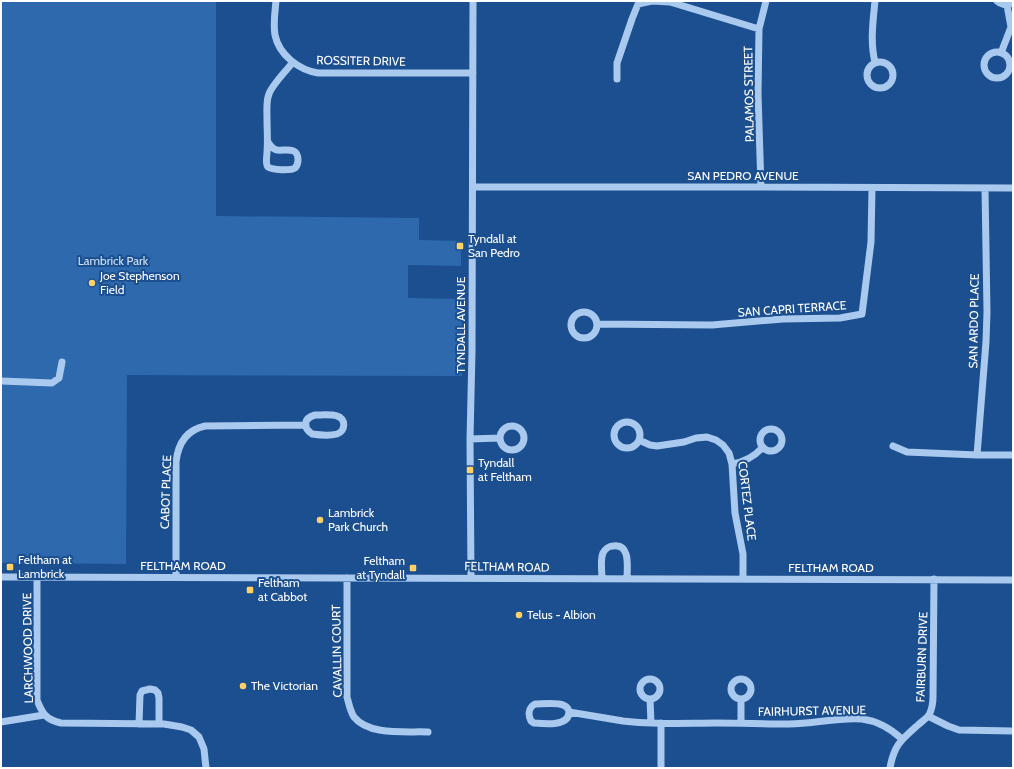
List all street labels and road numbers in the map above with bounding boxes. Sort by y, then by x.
street label: PALAMOS STREET [740,45,757,142]
street label: ROSSITER DRIVE [316,52,406,69]
street label: SAN PEDRO AVENUE [687,168,799,183]
street label: SAN ARDO PLACE [965,273,982,369]
street label: TYNDALL AVENUE [453,276,468,373]
street label: SAN CAPRI TERRACE [737,297,847,320]
street label: CABOT PLACE [157,454,174,529]
street label: CORTEZ PLACE [735,460,760,542]
street label: FELTHAM ROAD [140,558,226,573]
street label: FELTHAM ROAD [464,558,550,575]
street label: FELTHAM ROAD [788,560,874,575]
street label: LARCHWOOD DRIVE [19,592,36,703]
street label: CAVALLIN COURT [328,604,345,698]
street label: FAIRBURN DRIVE [912,611,931,702]
street label: FAIRHURST AVENUE [758,702,867,719]

